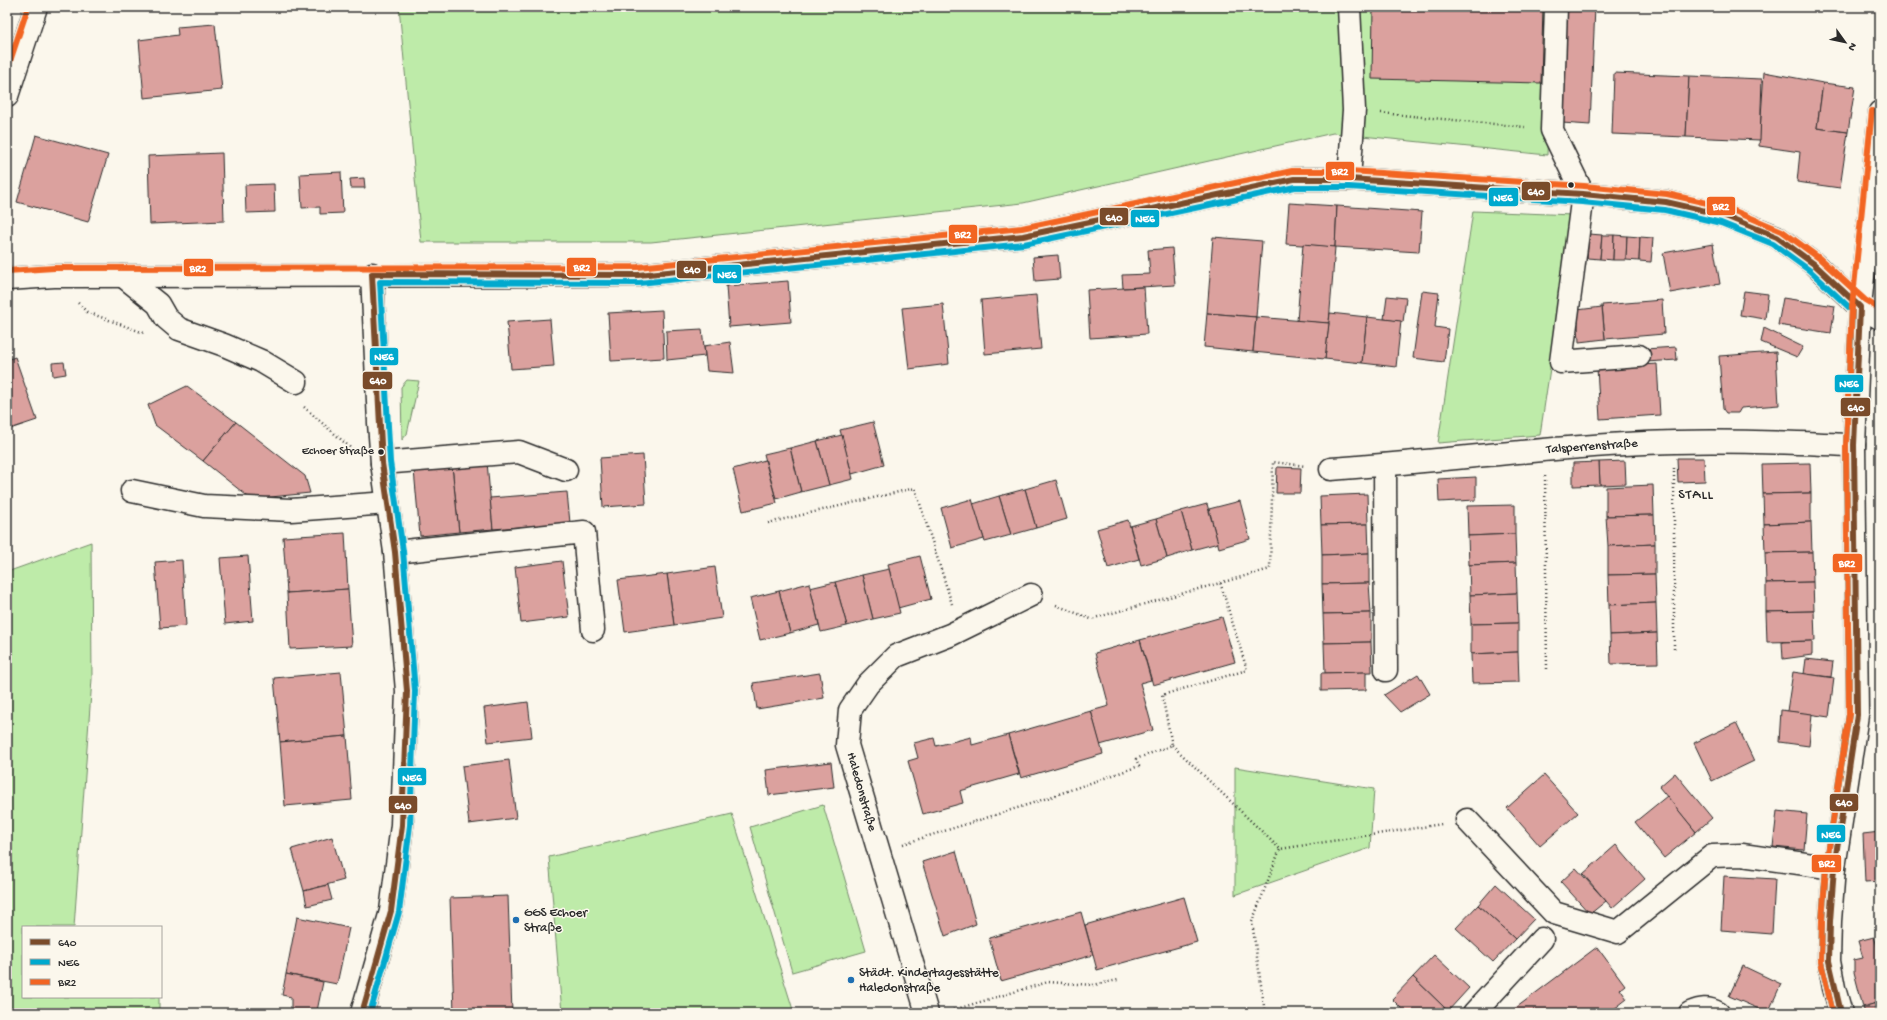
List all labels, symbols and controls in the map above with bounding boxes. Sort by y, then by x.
north arrow [1825,22,1865,62]
text: N [1845,40,1859,53]
line badge: BR2 [1325,161,1355,181]
text: BR2 [1331,167,1349,179]
unlabelled marker [1566,180,1576,190]
line badge: 640 [1521,181,1551,201]
line badge: NE6 [1488,187,1519,207]
text: 640 [1527,187,1545,199]
text: NE6 [1493,193,1513,205]
line badge: BR2 [1706,196,1736,216]
text: BR2 [1712,202,1730,214]
line badge: 640 [1099,207,1129,226]
line badge: NE6 [1130,209,1160,228]
text: 640 [1105,213,1123,225]
text: NE6 [1135,214,1155,226]
line badge: BR2 [948,224,978,244]
text: BR2 [954,230,972,242]
line badge: BR2 [566,257,597,277]
line badge: BR2 [183,258,214,277]
line badge: 640 [676,260,707,279]
text: BR2 [573,263,591,275]
text: BR2 [189,264,207,276]
line badge: NE6 [712,264,742,284]
text: 640 [683,265,701,277]
text: NE6 [717,270,737,282]
line badge: NE6 [369,347,399,366]
text: NE6 [374,352,394,364]
line badge: 640 [362,371,393,390]
line badge: NE6 [1834,374,1864,393]
text: 640 [369,376,387,388]
text: NE6 [1839,379,1859,391]
line badge: 640 [1840,397,1871,417]
text: 640 [1847,403,1865,415]
street label: Talsperrenstraße [1545,436,1638,458]
place label: Echoer Straße [302,445,375,459]
marker: Echoer Straße [376,447,386,457]
district label: STALL [1678,487,1714,504]
line badge: BR2 [1832,553,1863,573]
text: BR2 [1838,559,1856,571]
street label: Haledonstraße [843,751,879,833]
line badge: NE6 [397,767,427,786]
text: NE6 [402,773,422,785]
line badge: 640 [1829,793,1859,812]
line badge: 640 [388,795,418,814]
text: 640 [1835,798,1853,810]
text: 640 [394,801,412,813]
line badge: NE6 [1816,824,1846,843]
text: NE6 [1821,830,1841,842]
line badge: BR2 [1811,854,1842,873]
text: BR2 [1818,859,1836,871]
place label: GGS Echoer Straße [524,906,588,936]
marker: GGS Echoer Straße [511,915,521,925]
legend [22,926,162,998]
text: 640 [58,937,77,951]
text: NE6 [58,957,80,971]
place label: Städt. Kindertagesstätte Haledonstraße [859,966,999,996]
marker: Städt. Kindertagesstätte Haledonstraße [846,975,856,985]
text: BR2 [57,977,76,991]

